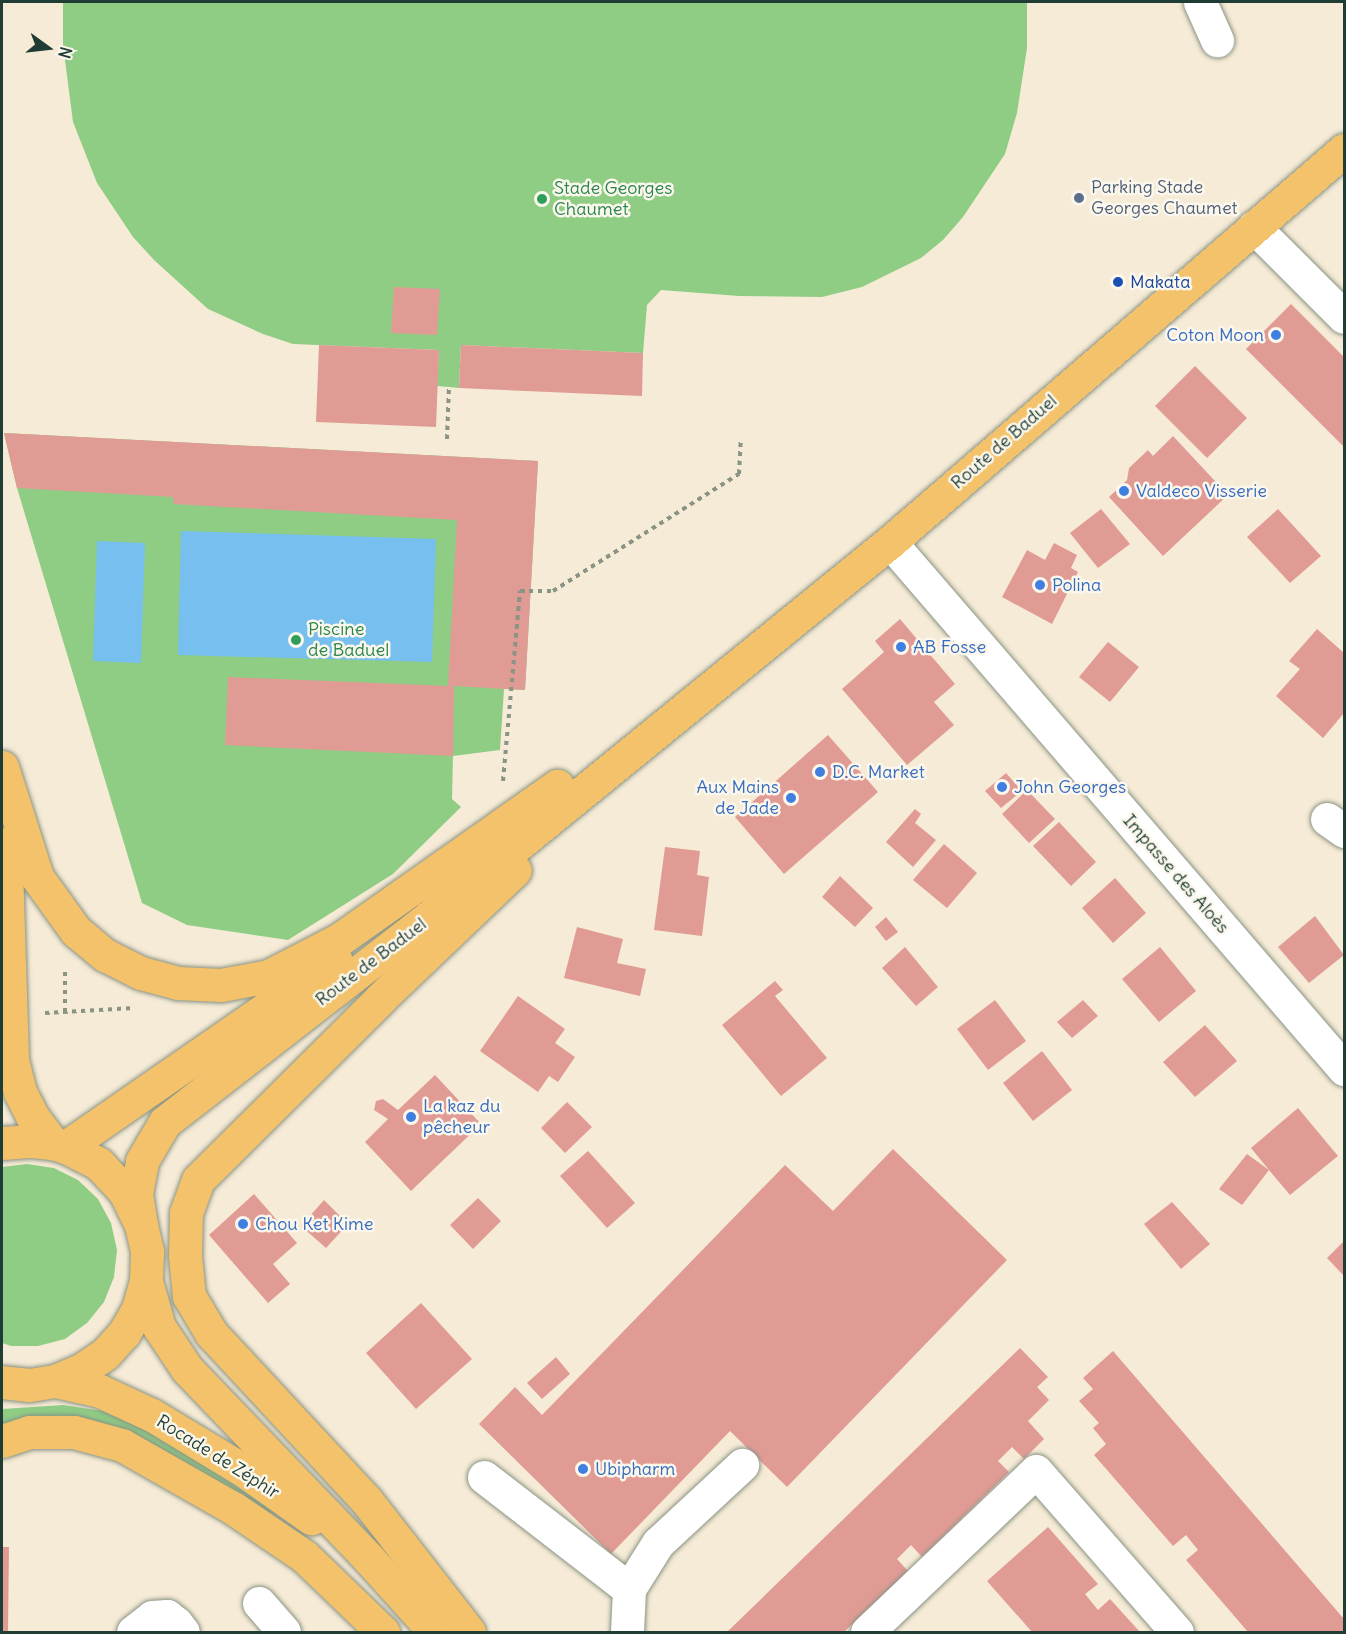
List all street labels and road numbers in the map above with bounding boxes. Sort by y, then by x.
street label: Route de Baduel [947,390,1061,494]
street label: Impasse des Aloès [1118,810,1234,938]
street label: Route de Baduel [311,913,431,1011]
street label: Rocade de Zéphir [153,1411,283,1503]

